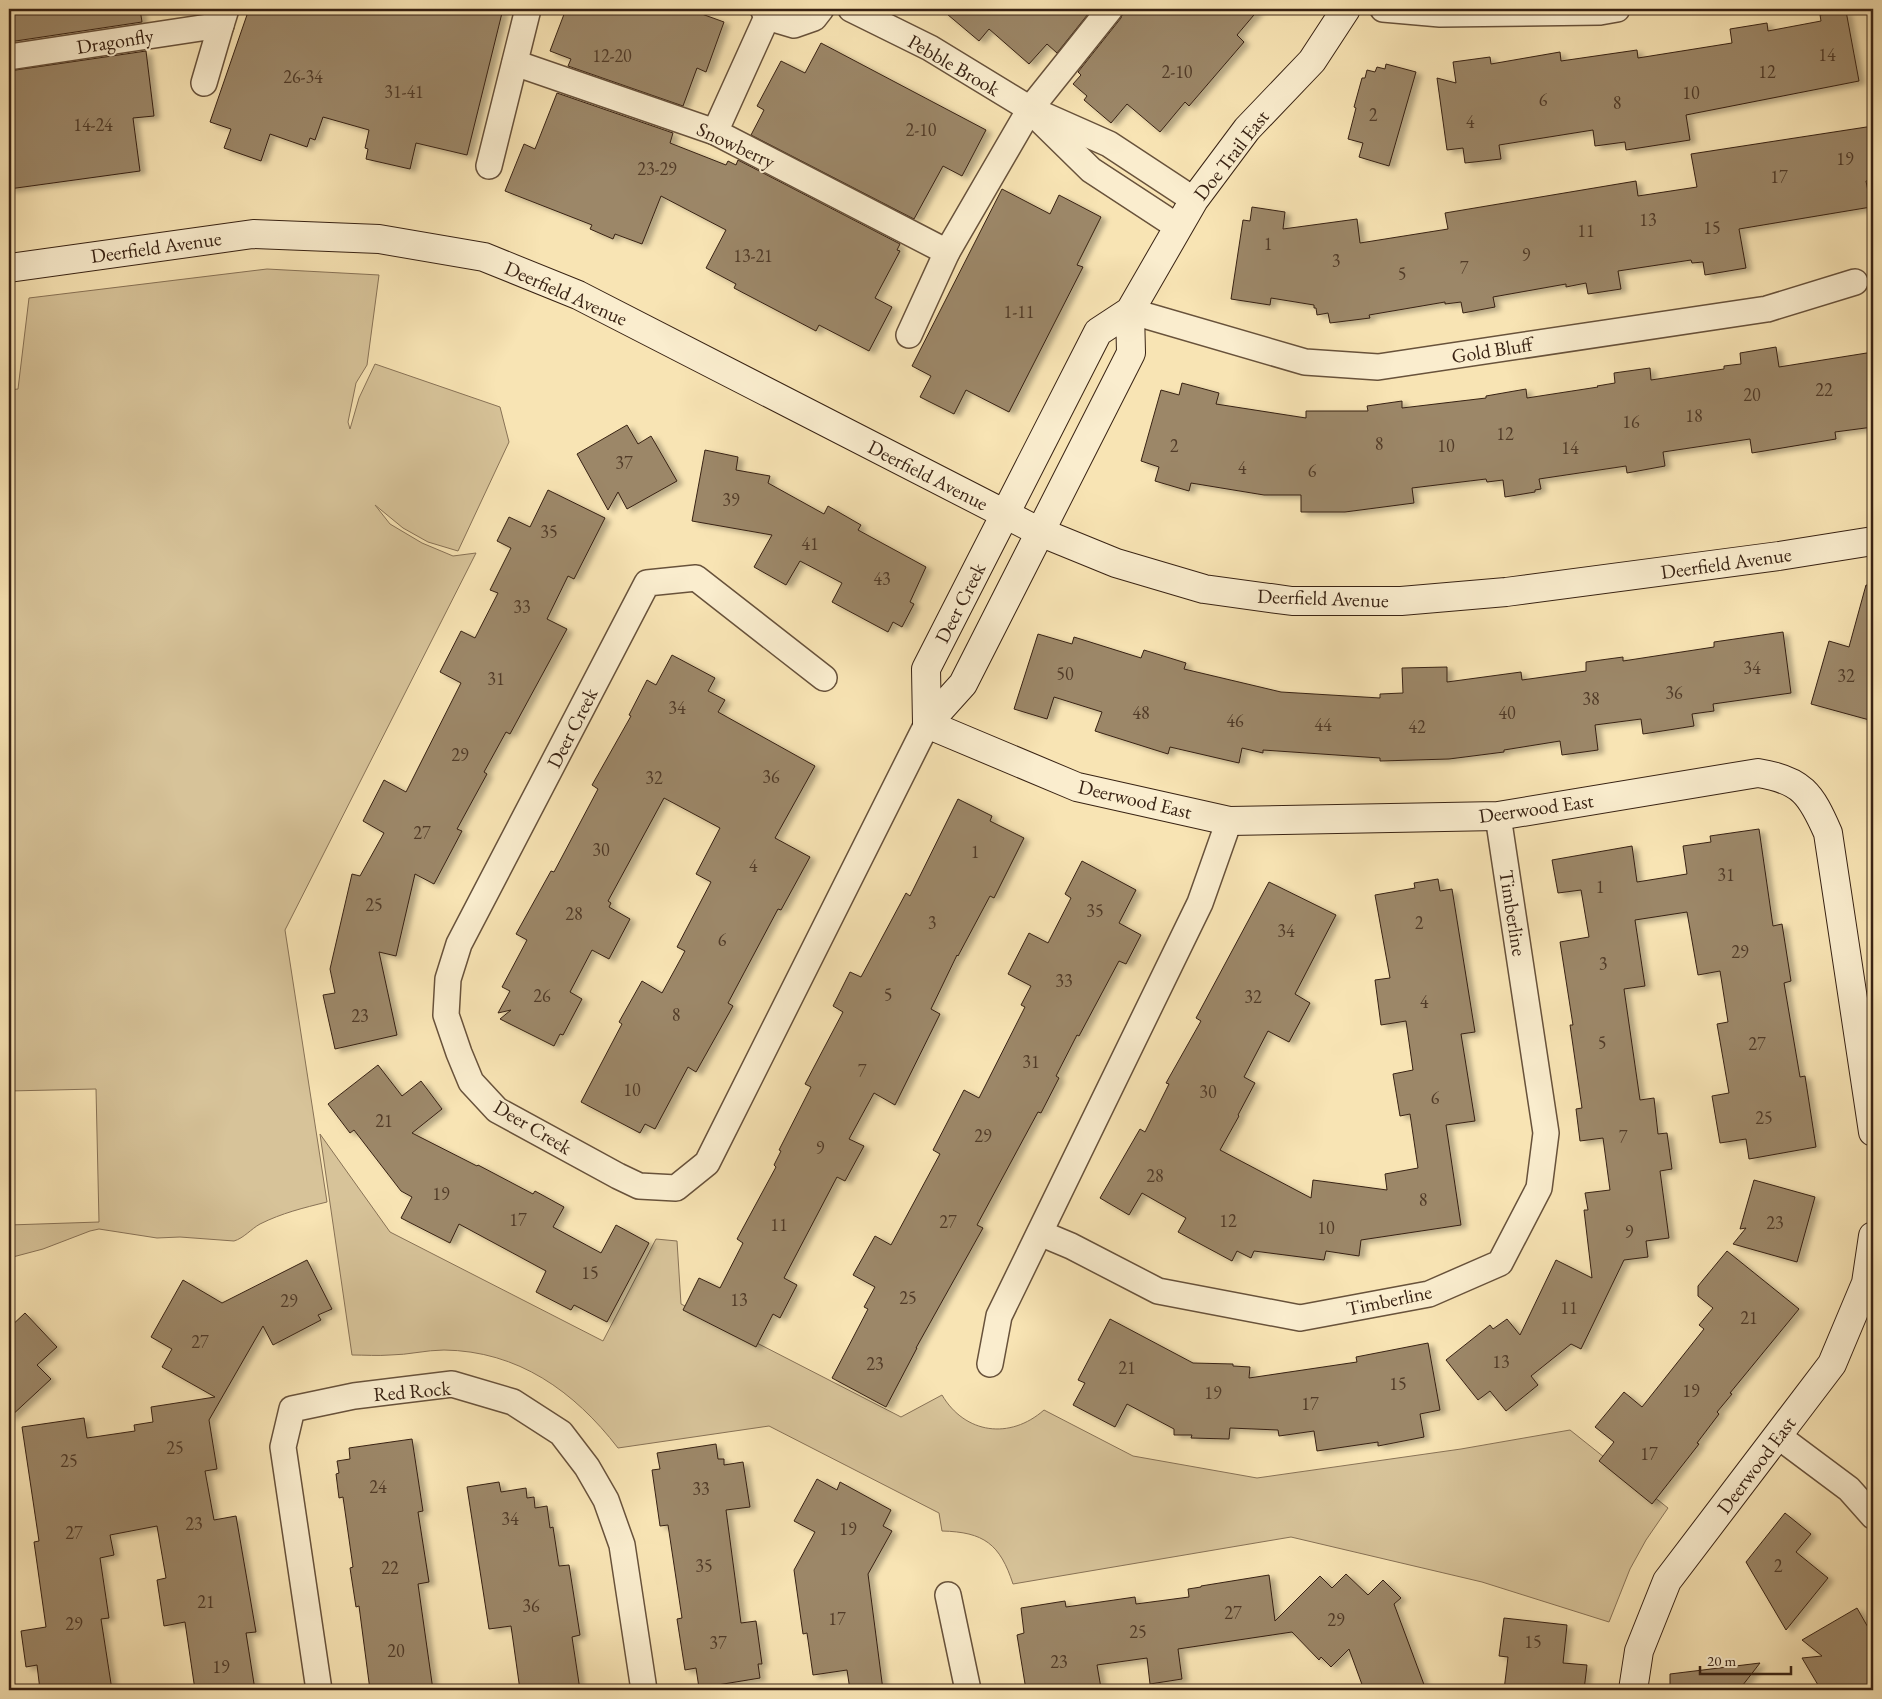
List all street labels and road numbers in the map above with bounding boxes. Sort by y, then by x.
street label: Dragonfly [75,22,156,60]
street label: Pebble Brook [903,28,1005,102]
street label: Doe Trail East [1187,104,1275,206]
street label: Snowberry [693,116,779,175]
street label: Deerfield Avenue [89,225,223,269]
street label: Deerfield Avenue [501,254,632,332]
street label: Gold Bluff [1450,330,1537,369]
street label: Deerfield Avenue [863,434,993,517]
street label: Deerfield Avenue [1659,541,1793,585]
street label: Deer Creek [929,558,992,648]
street label: Deerfield Avenue [1257,583,1389,613]
street label: Deer Creek [541,683,604,773]
street label: Deerwood East [1076,773,1195,825]
street label: Deerwood East [1477,787,1596,829]
street label: Timberline [1493,868,1533,958]
street label: Deer Creek [489,1093,577,1161]
street label: Timberline [1344,1278,1434,1322]
street label: Red Rock [372,1375,452,1407]
street label: Deerwood East [1711,1410,1802,1519]

